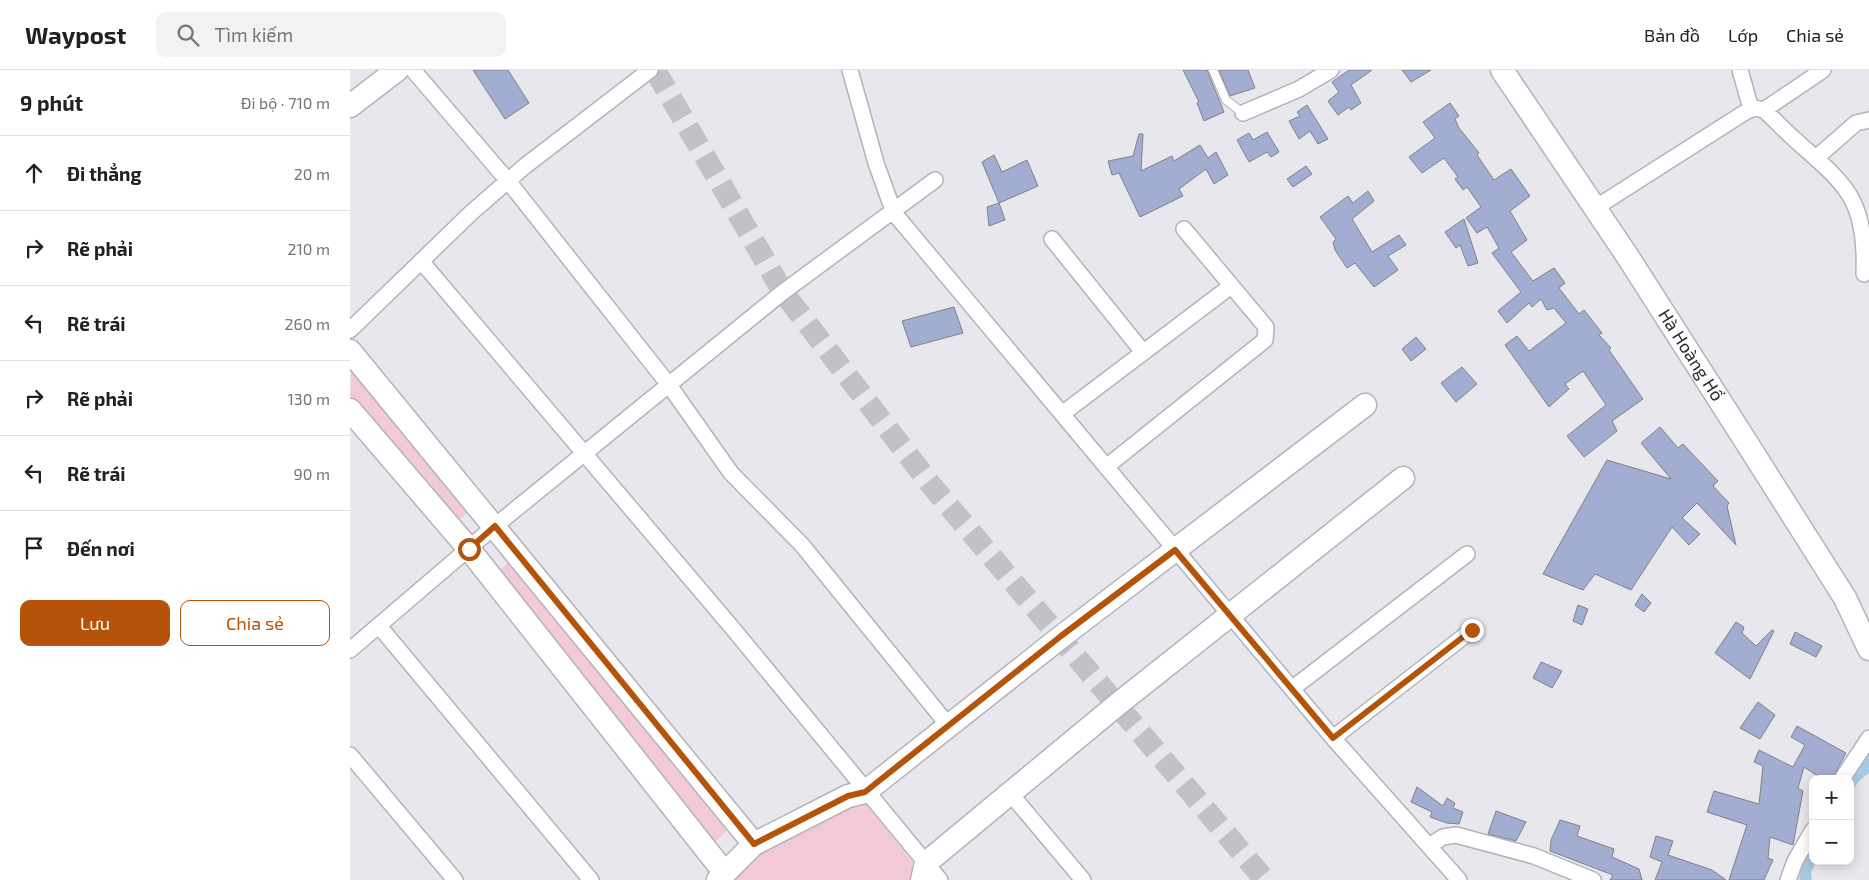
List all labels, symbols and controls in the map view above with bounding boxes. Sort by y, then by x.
search box [156,12,506,57]
text: Waypost [25,20,126,49]
icon: search [174,21,202,49]
text: Tìm kiếm [214,23,293,46]
text: Bản đồ [1644,24,1700,46]
text: Lớp [1728,24,1758,46]
text: Chia sẻ [1786,24,1844,46]
text: 9 phút [20,90,83,115]
text: Đi bộ · 710 m [241,93,330,112]
icon: ahead [20,159,48,187]
text: Đi thẳng [67,162,142,185]
text: 20 m [294,164,330,183]
icon: right [20,234,48,262]
text: Rẽ phải [67,237,133,260]
text: 210 m [287,239,330,258]
street label: Hà Hoàng Hổ [1654,305,1729,405]
icon: left [20,309,48,337]
text: Rẽ trái [67,312,126,335]
text: 260 m [285,314,330,333]
icon: right [20,384,48,412]
text: Rẽ phải [67,387,133,410]
text: 130 m [288,389,330,408]
icon: left [20,459,48,487]
text: Rẽ trái [67,462,126,485]
text: 90 m [294,464,330,483]
icon: arrive [20,534,48,562]
text: Đến nơi [67,537,135,560]
route start [458,538,481,561]
button: Lưu [20,600,170,646]
button: Chia sẻ [180,600,330,646]
route end [1461,619,1484,642]
map controls [1809,775,1854,865]
button: + [1809,775,1854,820]
button: − [1809,820,1854,865]

